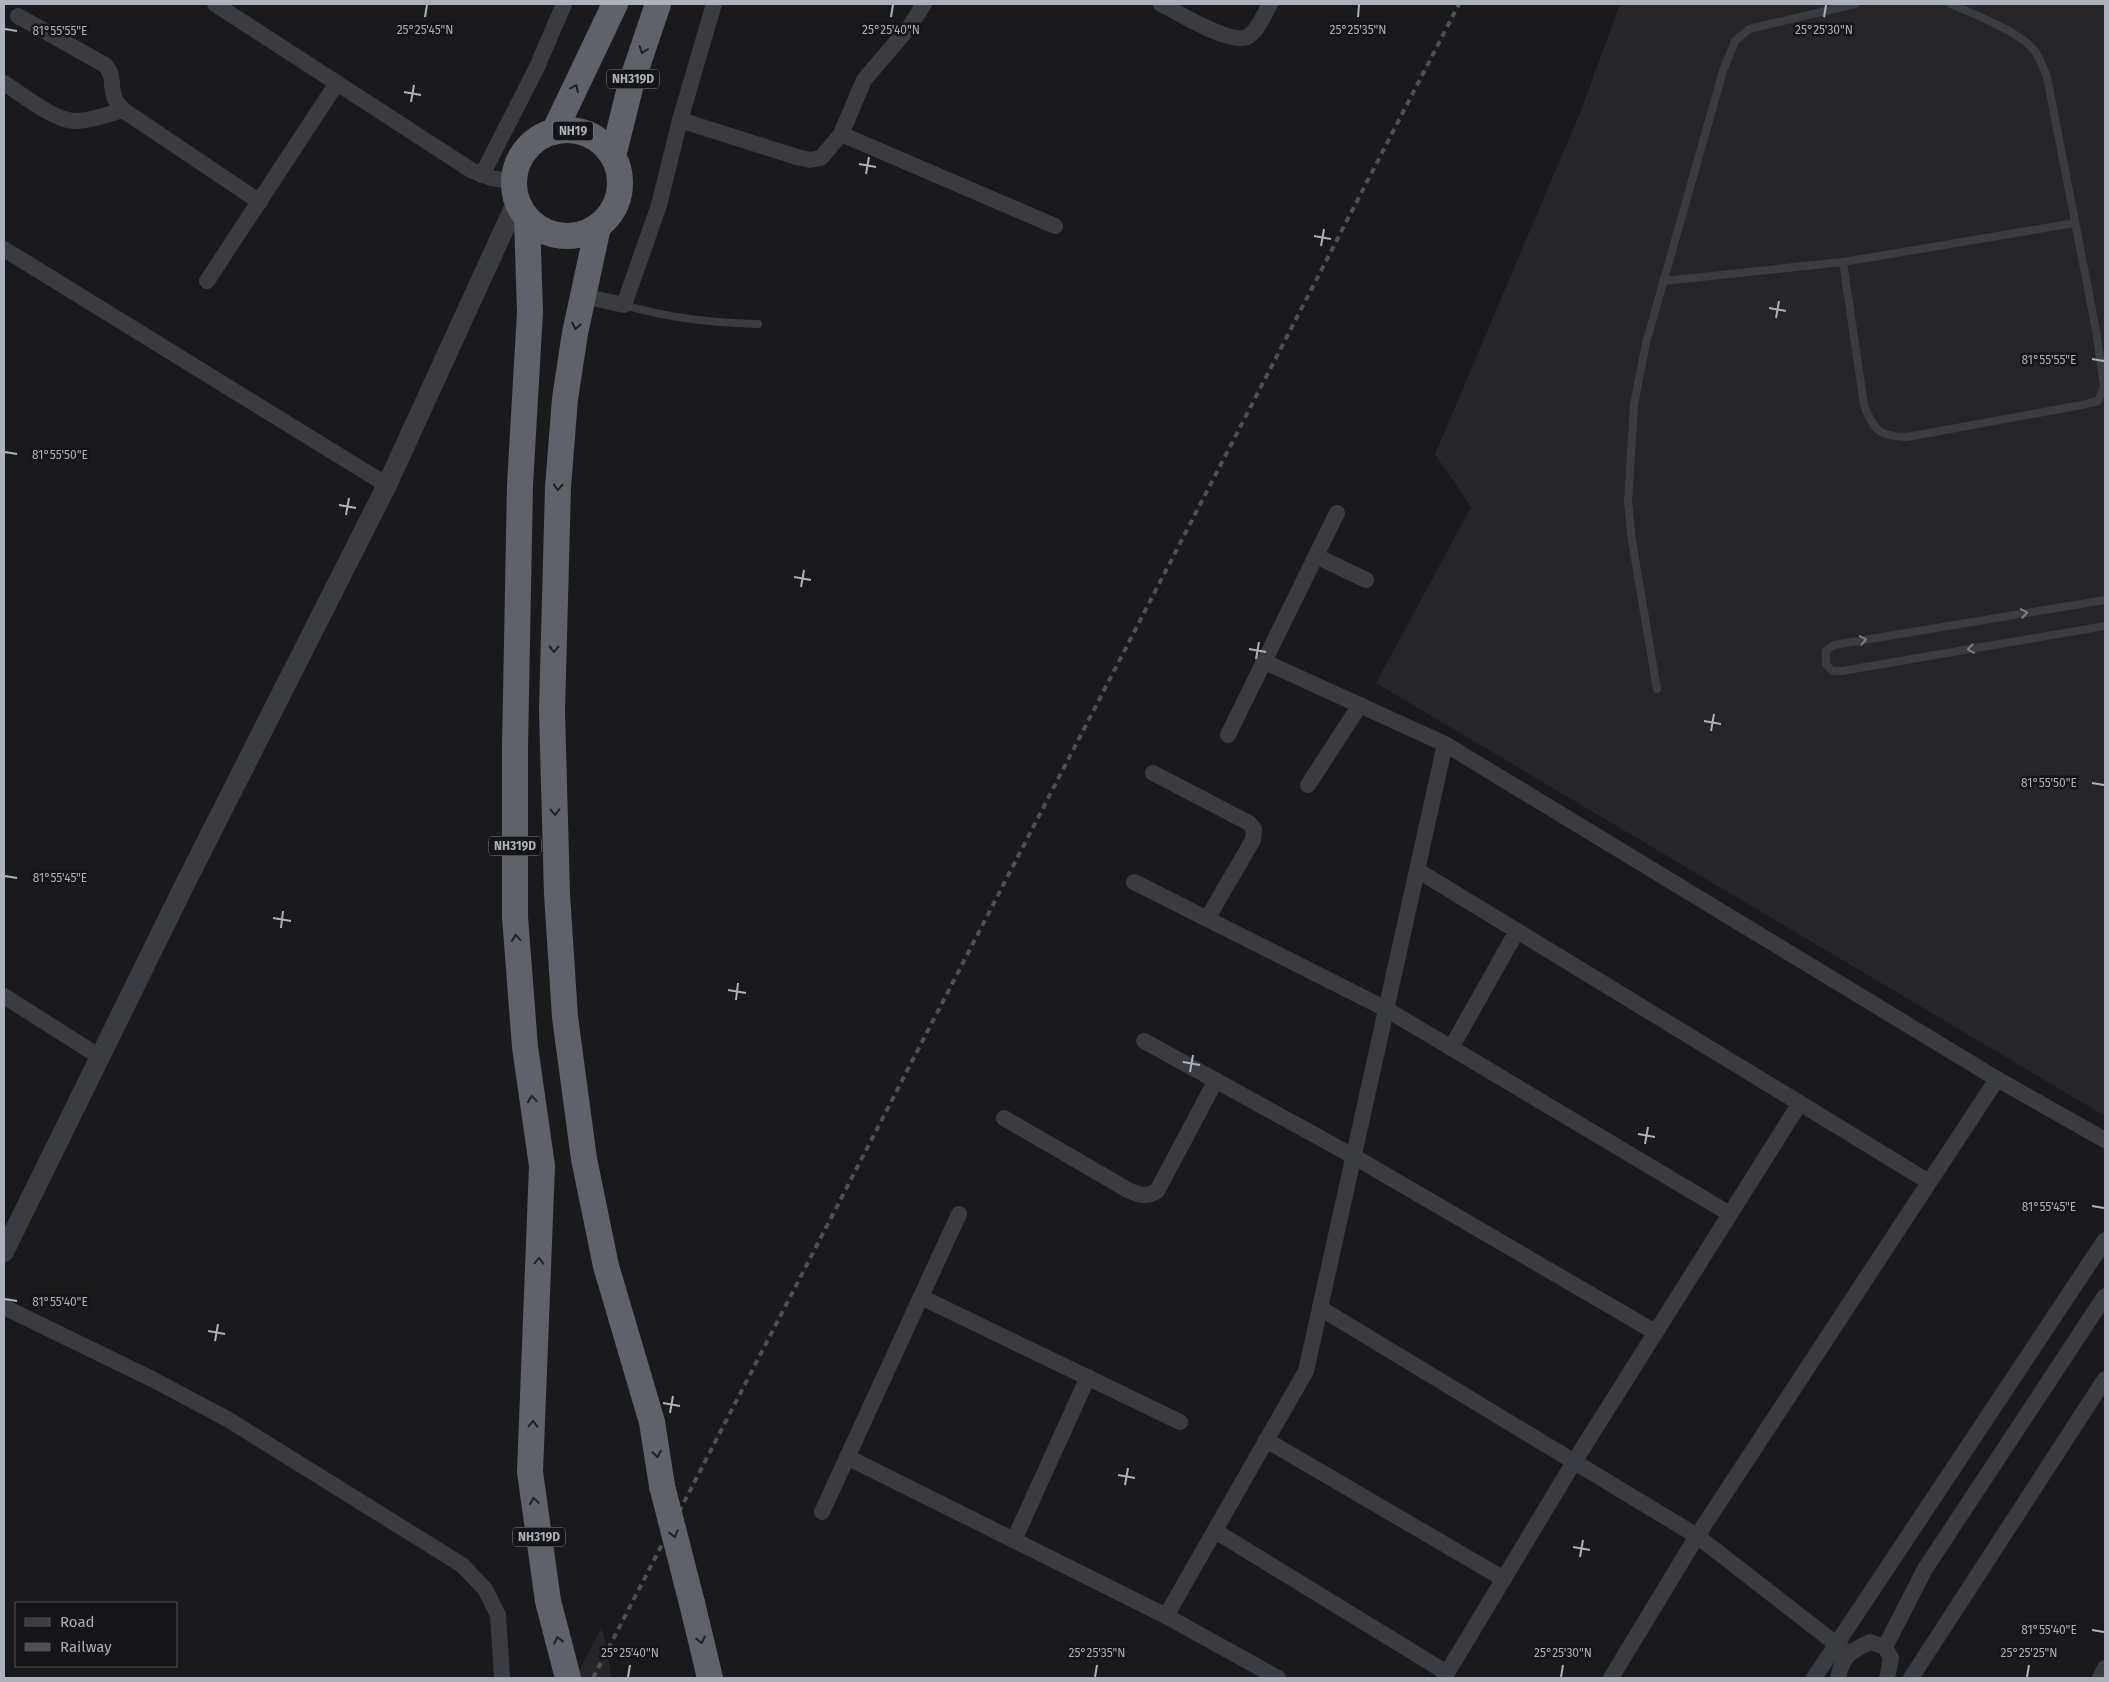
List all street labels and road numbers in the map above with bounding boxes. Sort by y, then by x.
road number: NH319D [607,70,659,88]
road number: NH19 [553,122,593,140]
road number: NH319D [489,836,541,856]
road number: NH319D [513,1528,565,1546]

